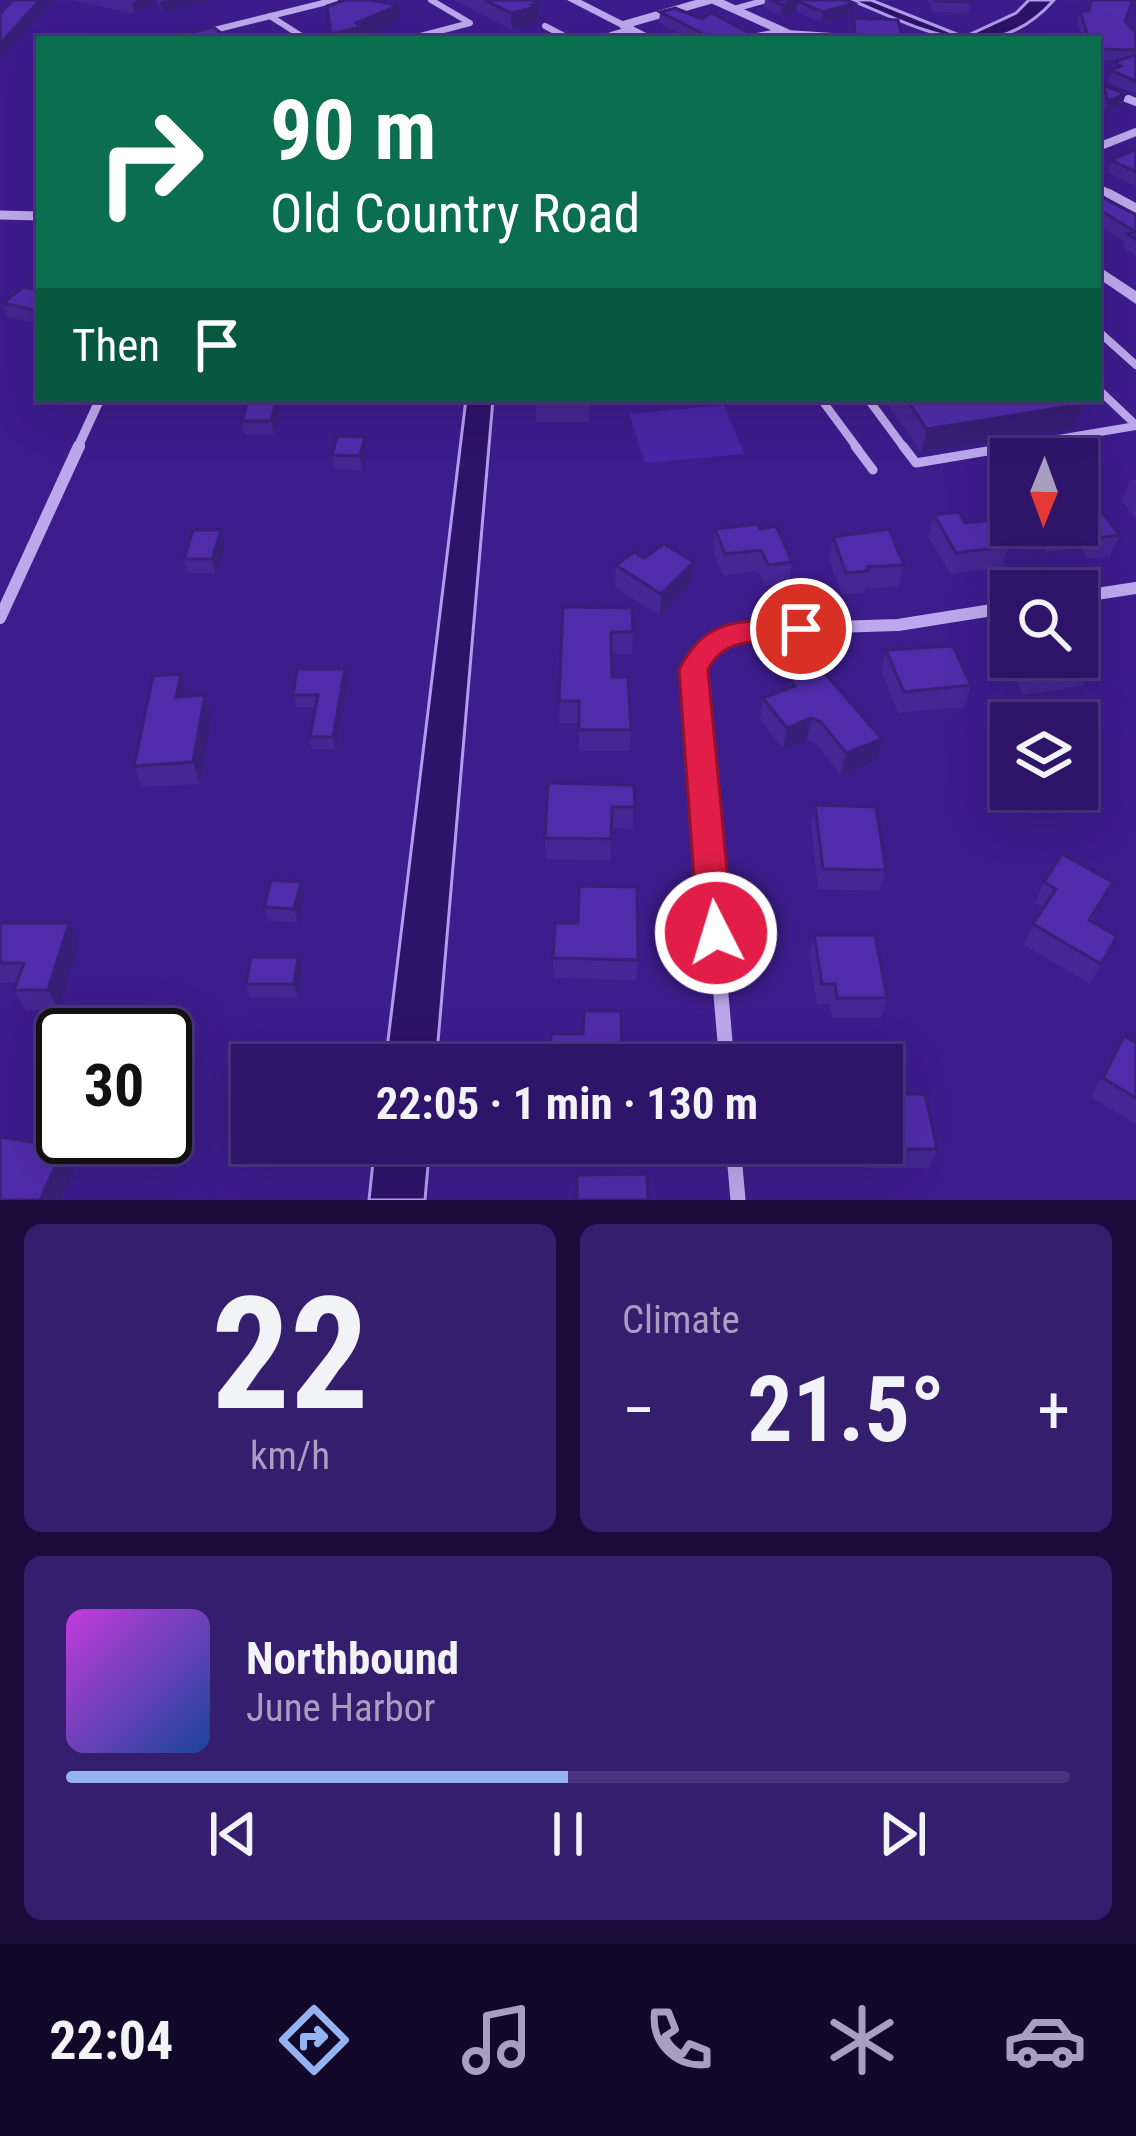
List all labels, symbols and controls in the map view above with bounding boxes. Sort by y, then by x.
text: 90 m [270,81,437,180]
icon: right [72,84,228,240]
text: Old Country Road [270,182,640,245]
icon: arrive [184,312,250,378]
text: Then [72,319,160,372]
north arrow [990,438,1098,546]
map controls [990,438,1098,810]
button: search [990,570,1098,678]
pin [750,578,852,680]
icon: arrive [768,596,834,662]
button: layers [990,702,1098,810]
position arrow [653,870,779,996]
speed limit sign: 30 [36,1008,192,1164]
text: 22:05 · 1 min · 130 m [376,1077,758,1130]
text: 22 [211,1263,369,1446]
text: Climate [622,1297,740,1343]
text: 21.5° [747,1358,945,1463]
text: − [622,1372,655,1449]
text: + [1037,1372,1070,1449]
text: km/h [250,1433,330,1479]
text: Northbound [246,1632,459,1685]
text: June Harbor [246,1685,435,1731]
icon: previous [200,1801,266,1867]
icon: pause [535,1801,601,1867]
icon: next [870,1801,936,1867]
icon: directions [272,1998,356,2082]
icon: music [455,1998,539,2082]
icon: phone [637,1998,721,2082]
icon: climate [820,1998,904,2082]
icon: car [1003,1998,1087,2082]
text: 22:04 [49,2009,173,2072]

